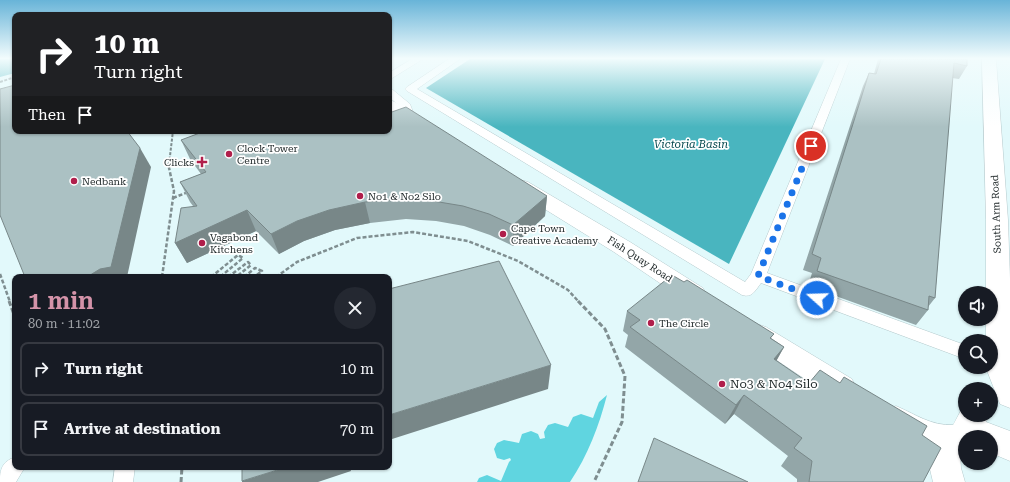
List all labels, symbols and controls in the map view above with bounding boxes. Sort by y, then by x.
text: 10 m [94,27,159,60]
icon: right [28,28,80,80]
text: Turn right [94,61,182,82]
icon: arrive [74,104,96,126]
text: Then [28,106,66,124]
pin [794,129,828,163]
icon: arrive [800,135,822,157]
water label: Victoria Basin [654,138,728,151]
place label: Clock Tower Centre [237,143,298,166]
marker: Clock Tower Centre [224,149,234,159]
place label: Clicks [164,157,194,168]
marker: Clicks [197,157,207,167]
street label: South Arm Road [989,174,1003,254]
marker: Nedbank [69,176,79,186]
place label: Nedbank [82,176,127,187]
marker: No1 & No2 Silo [355,191,365,201]
place label: No1 & No2 Silo [368,191,441,202]
place label: Cape Town Creative Academy [511,223,598,246]
marker: Cape Town Creative Academy [498,229,508,239]
place label: Vagabond Kitchens [210,232,259,255]
street label: Fish Quay Road [605,234,675,284]
marker: Vagabond Kitchens [197,238,207,248]
position arrow [796,277,838,319]
map controls [958,286,998,470]
button: sound [958,286,998,326]
text: 1 min [28,287,94,315]
button: close [334,287,376,329]
text: 80 m · 11:02 [28,316,100,331]
marker: The Circle [646,318,656,328]
place label: The Circle [659,318,709,329]
button: search [958,334,998,374]
icon: right [30,358,52,380]
text: Turn right [64,360,143,378]
text: 10 m [340,360,374,378]
place label: No3 & No4 Silo [730,377,818,391]
marker: No3 & No4 Silo [717,379,727,389]
button: + [958,382,998,422]
icon: arrive [30,418,52,440]
text: Arrive at destination [64,420,220,438]
text: 70 m [340,420,374,438]
button: − [958,430,998,470]

